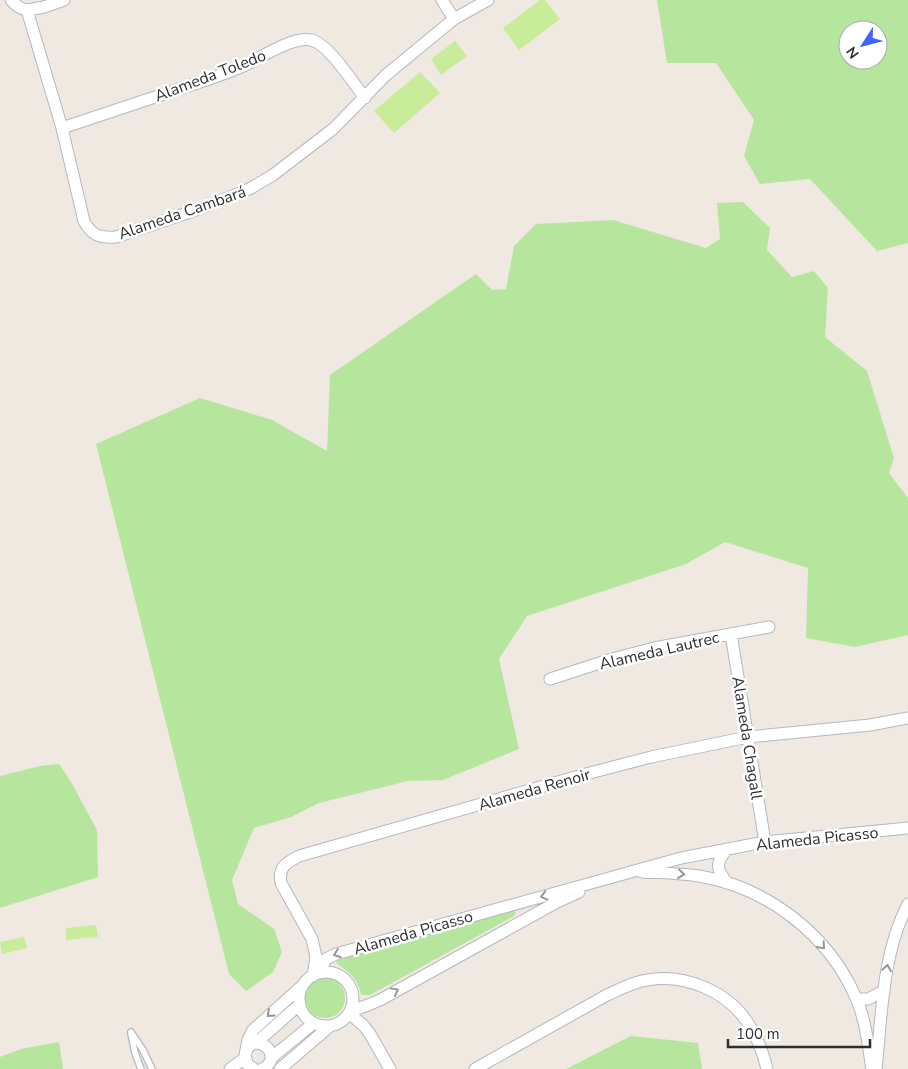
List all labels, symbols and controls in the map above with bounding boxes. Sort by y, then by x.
north arrow [838,20,888,70]
text: N [842,43,864,62]
street label: Alameda Toledo [151,45,269,107]
street label: Alameda Cambará [116,181,249,245]
street label: Alameda Lautrec [597,626,722,675]
street label: Alameda Chagall [726,675,768,802]
street label: Alameda Renoir [476,763,593,816]
street label: Alameda Picasso [755,822,879,856]
one-way arrow [677,868,685,879]
one-way arrow [540,890,548,900]
street label: Alameda Picasso [351,905,476,960]
one-way arrow [816,940,825,949]
one-way arrow [333,948,342,958]
one-way arrow [882,964,892,973]
one-way arrow [390,987,399,997]
one-way arrow [266,1009,275,1018]
scale bar [728,1016,870,1048]
text: 100 m [736,1024,780,1044]

